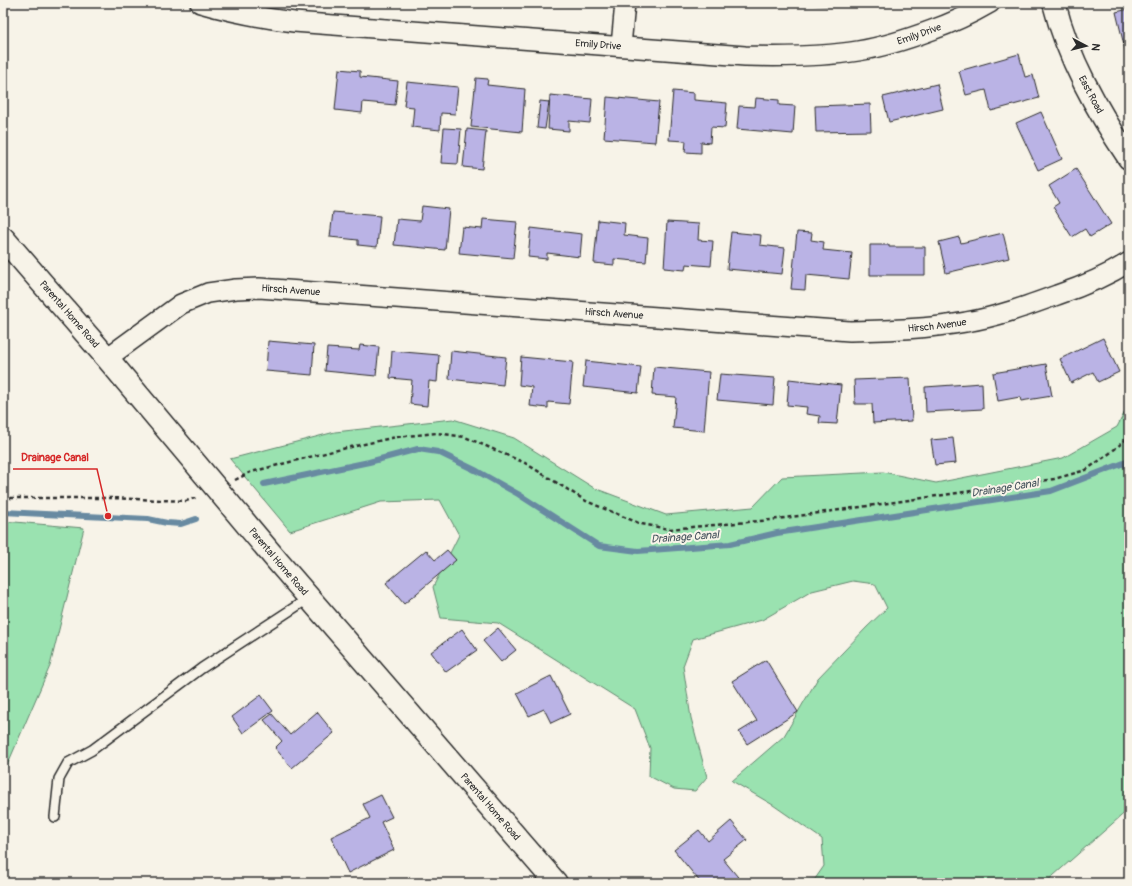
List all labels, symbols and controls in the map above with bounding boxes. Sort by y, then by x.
street label: Emily Drive [896,21,943,48]
north arrow [1066,26,1106,66]
street label: Emily Drive [575,37,622,53]
text: N [1088,43,1102,52]
street label: East Road [1076,74,1106,116]
street label: Parental Home Road [37,278,102,350]
street label: Hirsch Avenue [261,282,321,298]
street label: Hirsch Avenue [584,306,644,322]
street label: Hirsch Avenue [907,316,967,335]
callout: Drainage Canal [13,446,97,469]
text: Drainage Canal [21,451,89,464]
water label: Drainage Canal [970,476,1041,500]
street label: Parental Home Road [246,526,310,598]
water label: Drainage Canal [651,528,721,546]
street label: Parental Home Road [458,771,523,843]

